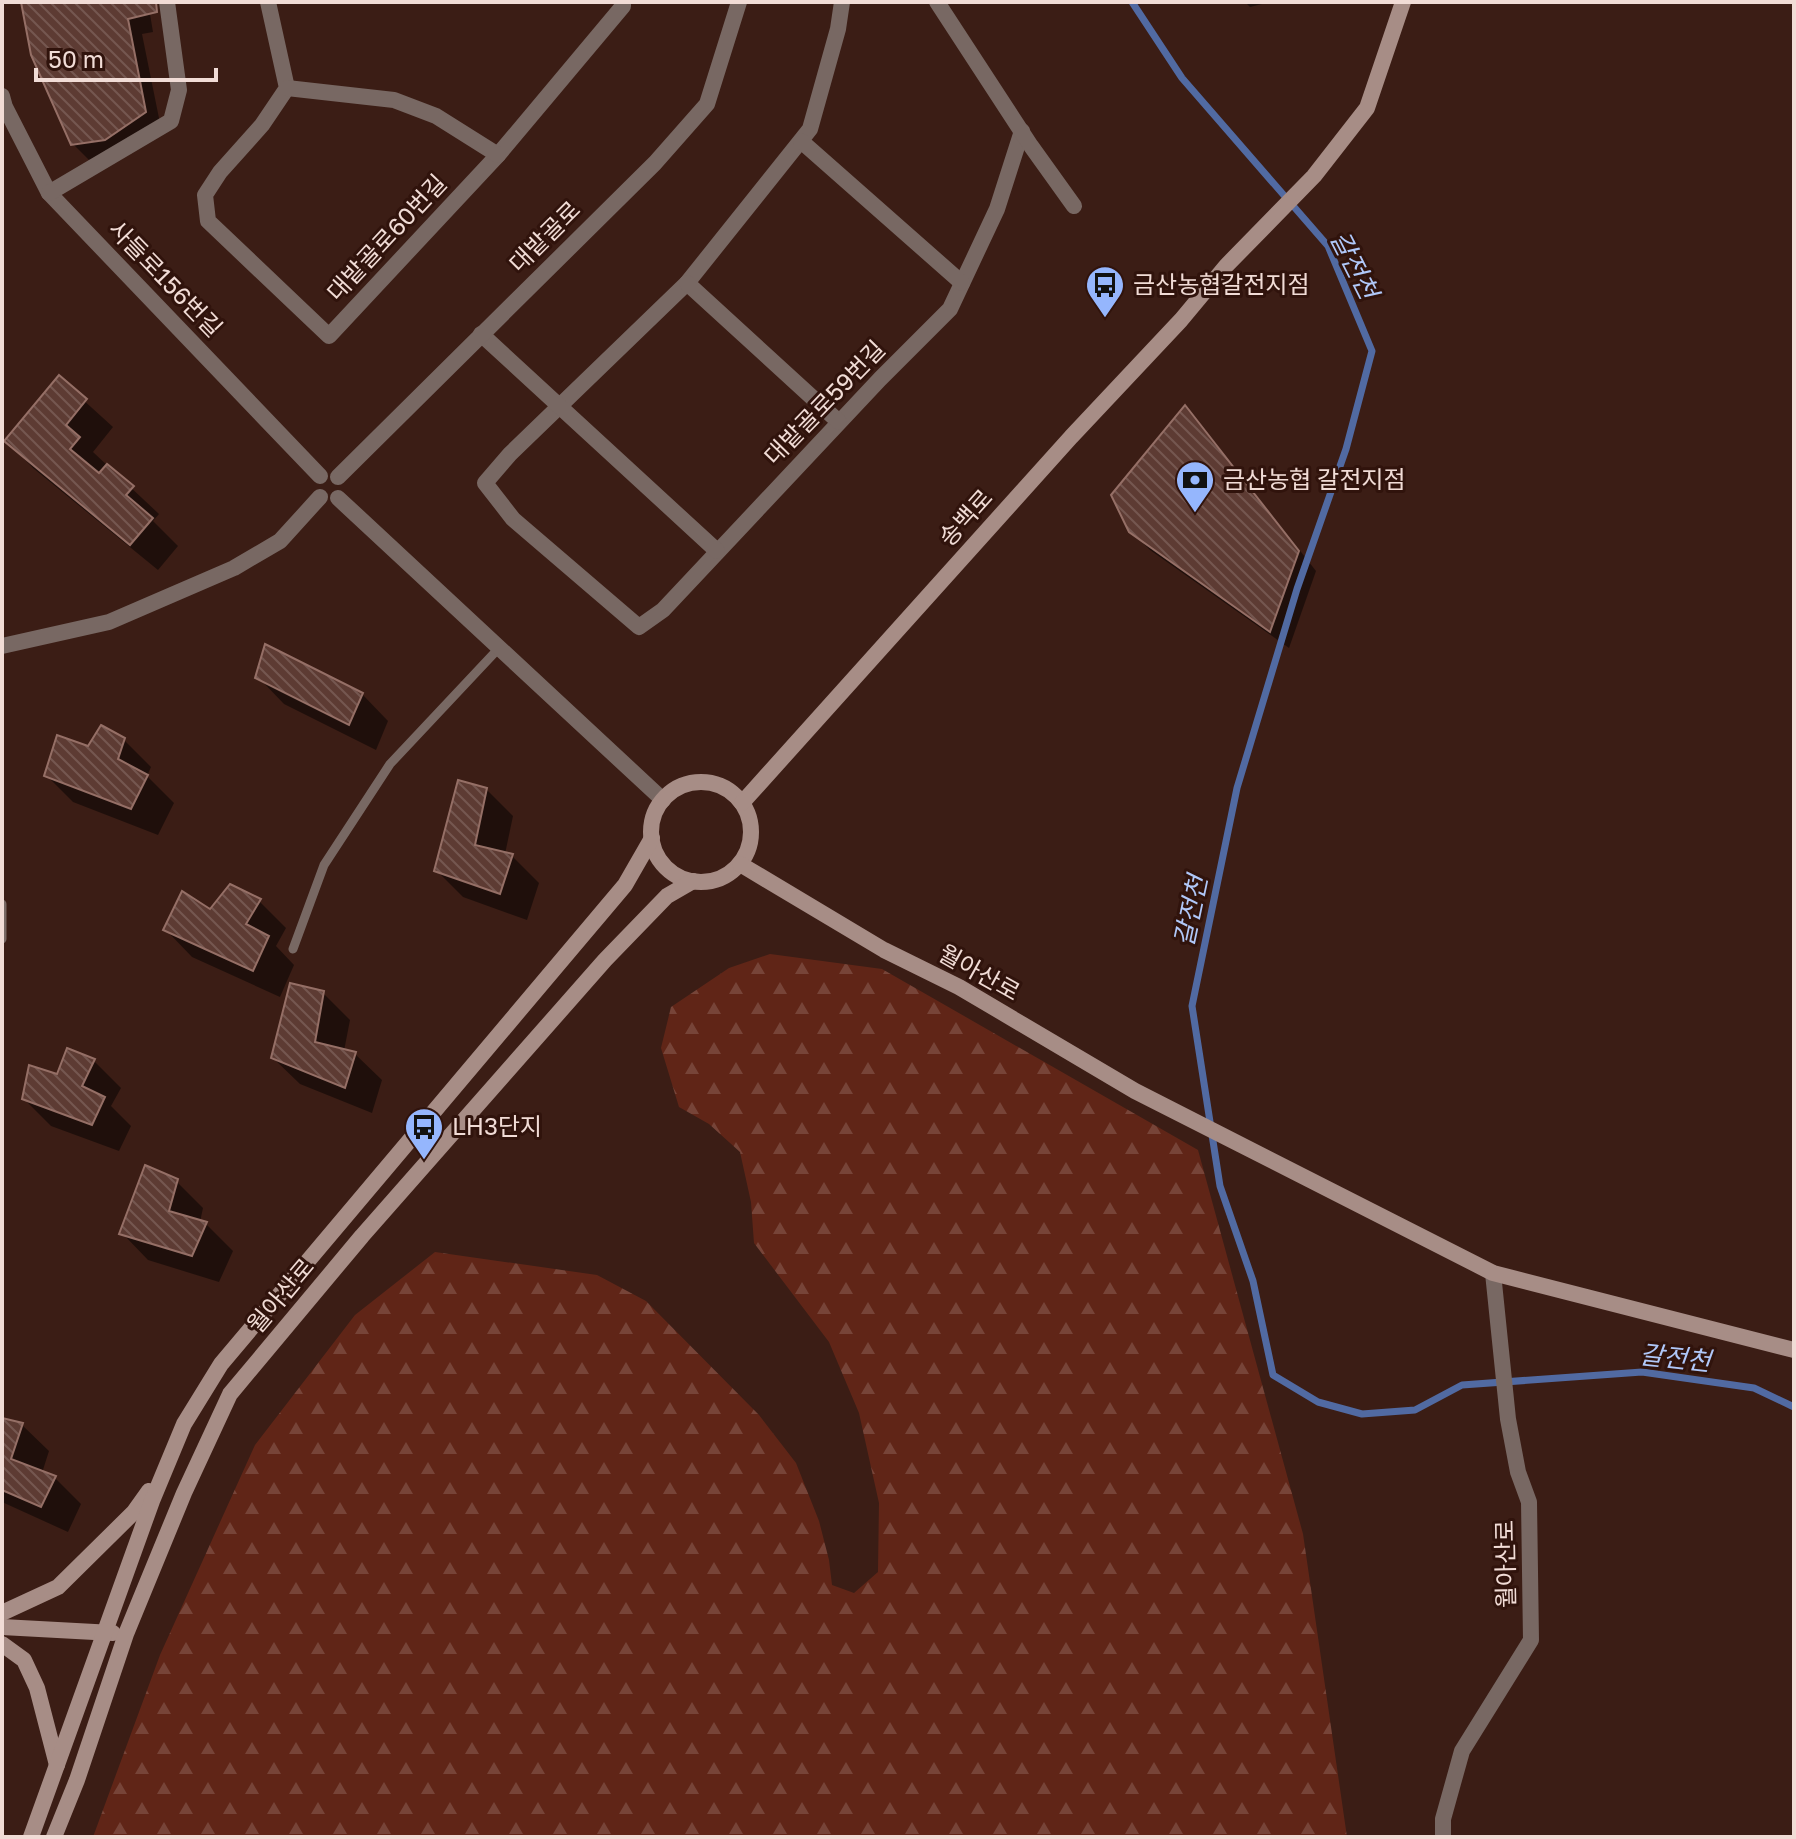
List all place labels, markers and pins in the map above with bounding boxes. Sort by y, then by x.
bus stop icon: 금산농협갈전지점 [1084,264,1126,319]
place label: 금산농협갈전지점 [1133,269,1310,298]
bank icon: 금산농협 갈전지점 [1174,459,1216,514]
place label: 금산농협 갈전지점 [1223,464,1406,493]
bus stop icon: LH3단지 [403,1106,445,1161]
place label: LH3단지 [452,1111,542,1140]

